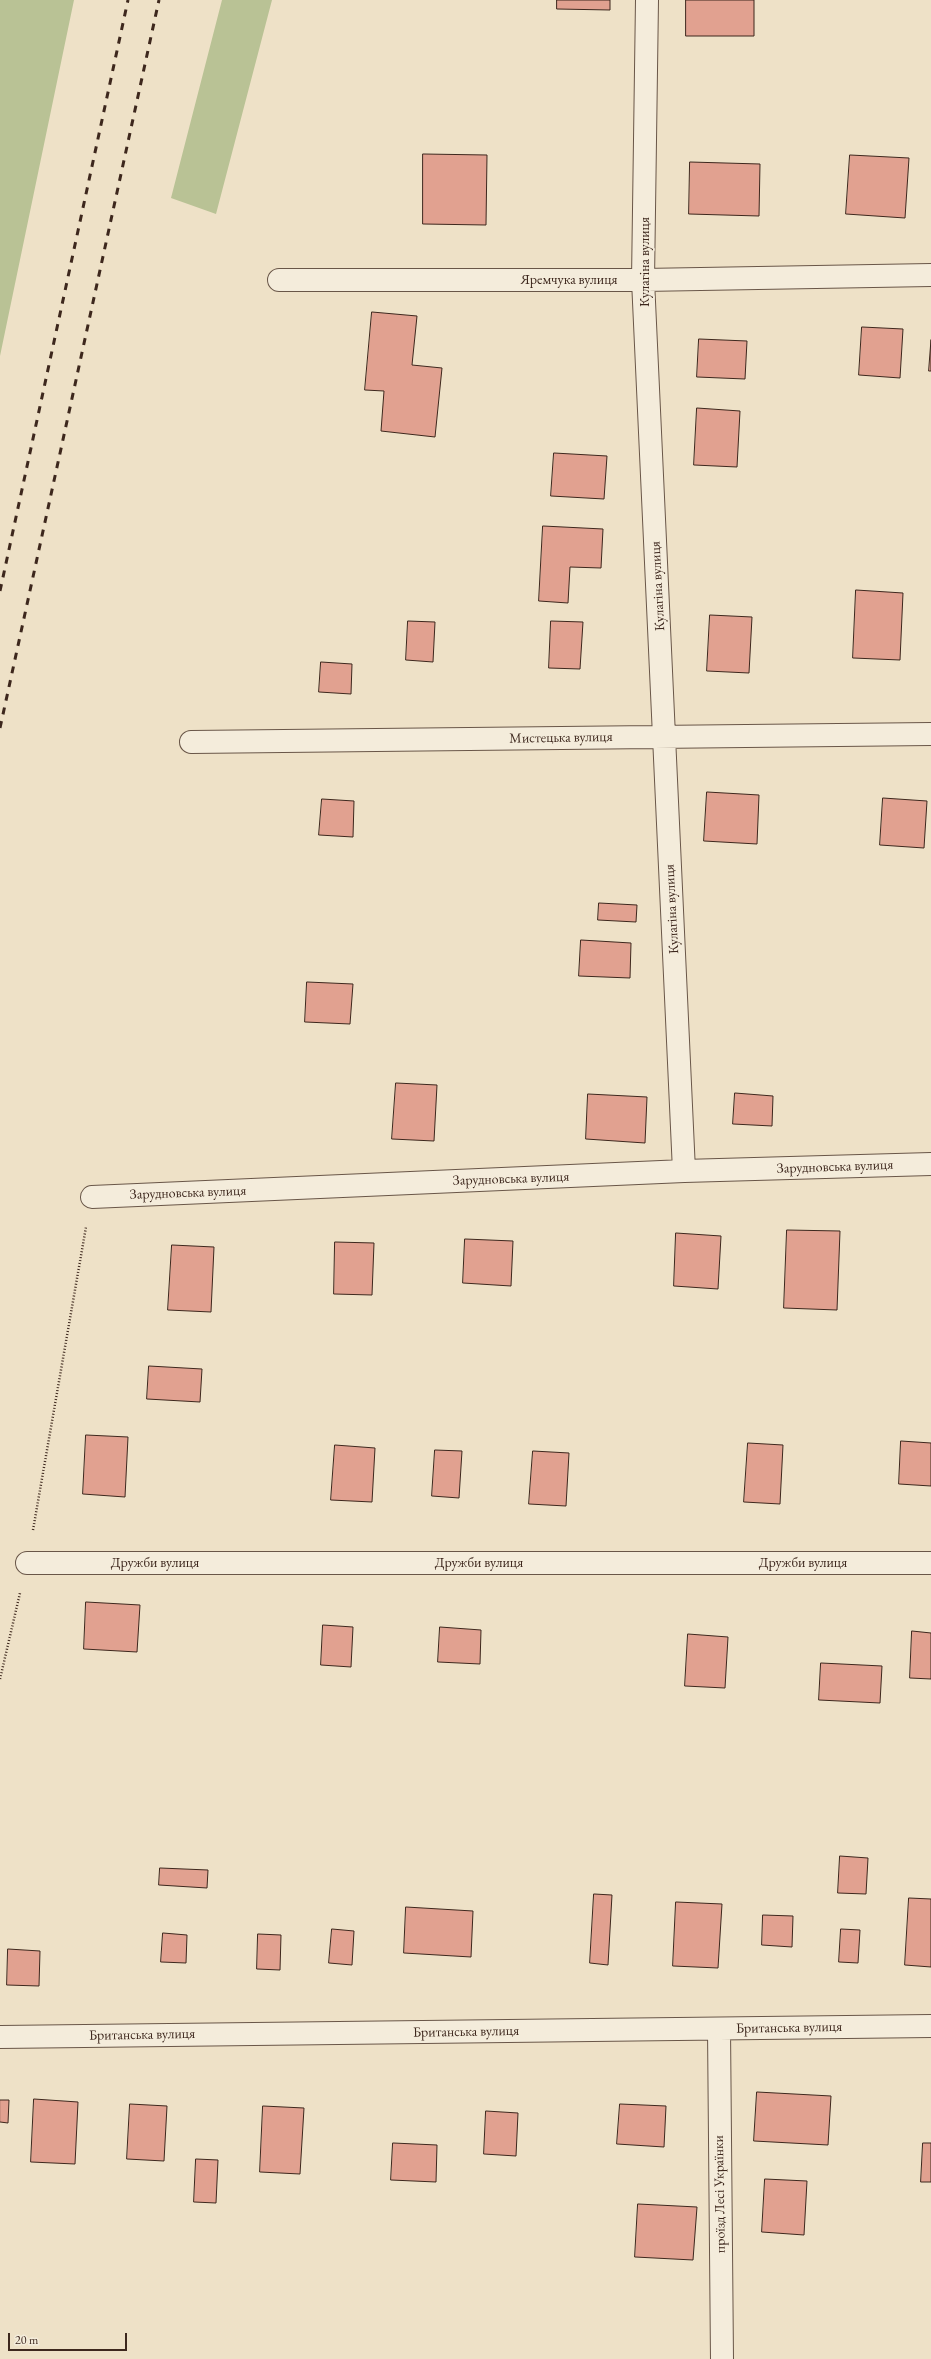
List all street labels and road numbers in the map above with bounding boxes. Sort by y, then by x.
street label: Кулагіна вулиця [637,217,653,307]
street label: Яремчука вулиця [520,272,618,288]
street label: Кулагіна вулиця [647,541,669,631]
street label: Мистецька вулиця [509,729,613,747]
street label: Кулагіна вулиця [661,864,683,954]
street label: Зарудновська вулиця [776,1157,894,1177]
street label: Зарудновська вулиця [452,1169,570,1189]
street label: Зарудновська вулиця [129,1183,247,1203]
street label: Дружби вулиця [111,1555,199,1571]
street label: Дружби вулиця [435,1555,523,1571]
street label: Дружби вулиця [759,1555,847,1571]
street label: Британська вулиця [736,2019,842,2037]
street label: Британська вулиця [413,2023,519,2041]
street label: Британська вулиця [89,2026,195,2044]
street label: проїзд Лесі Українки [711,2135,729,2253]

